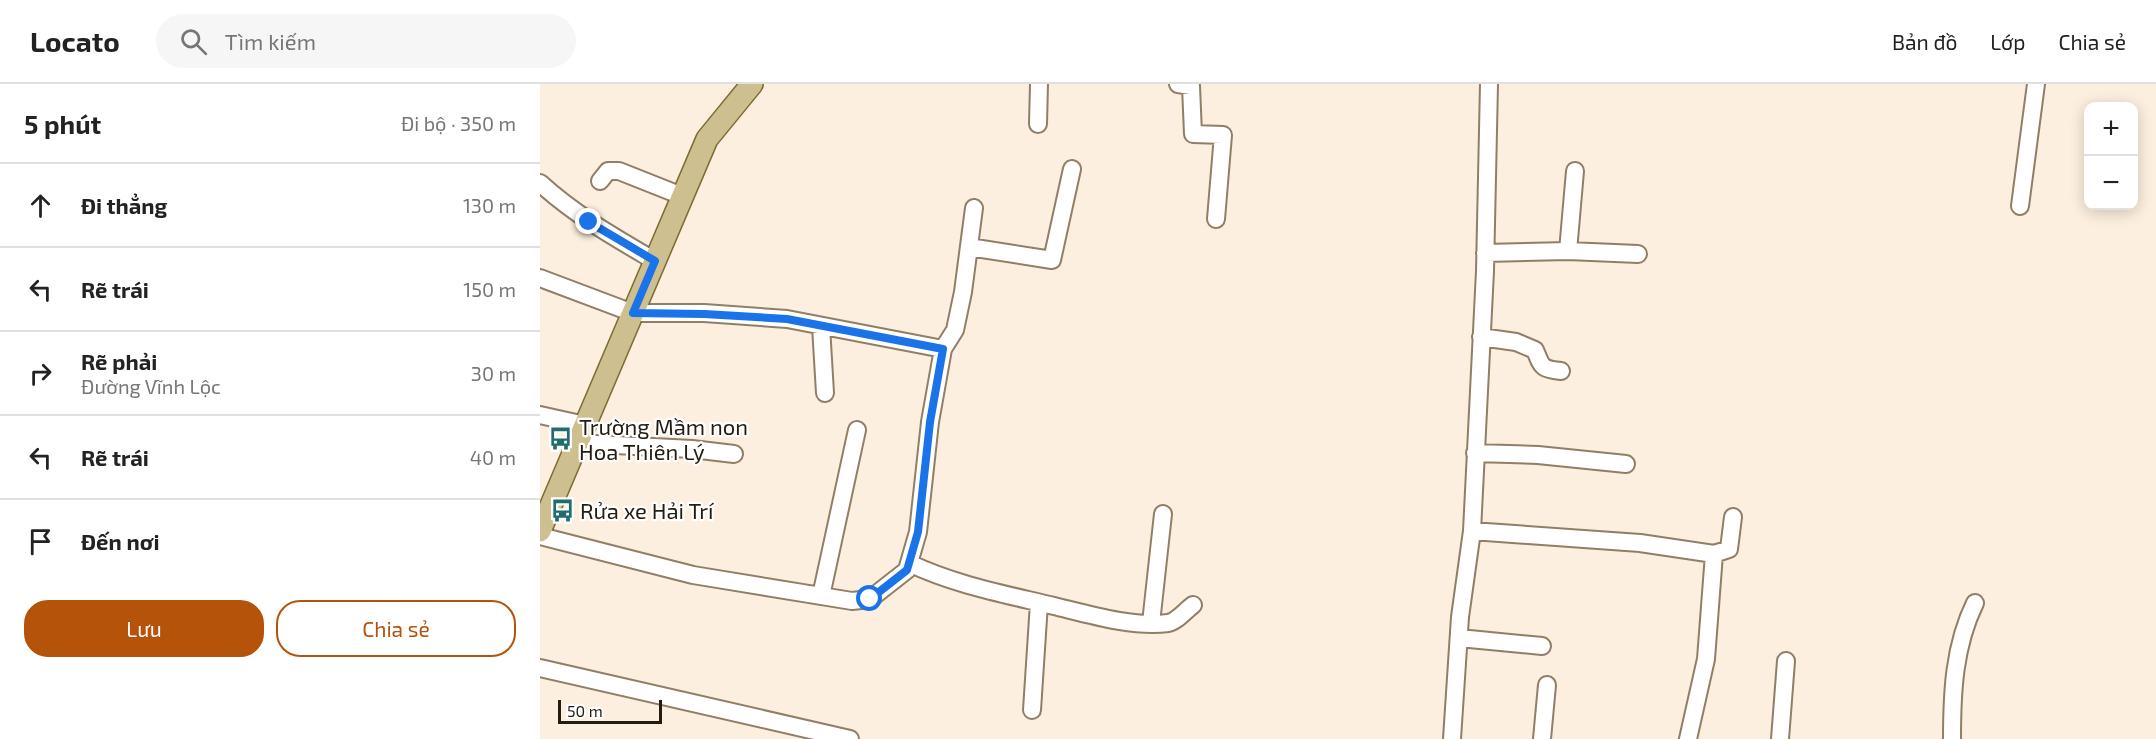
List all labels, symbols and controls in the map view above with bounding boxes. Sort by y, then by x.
search box [156,14,576,68]
text: Locato [30,24,120,58]
icon: search [177,25,210,58]
text: Tìm kiếm [225,28,316,54]
text: Bản đồ [1892,29,1957,54]
text: Lớp [1990,29,2025,54]
text: Chia sẻ [2058,29,2126,54]
map controls [2084,102,2138,210]
button: + [2084,102,2138,156]
text: 5 phút [24,108,101,139]
text: Đi bộ · 350 m [401,111,516,135]
button: − [2084,156,2138,210]
icon: ahead [24,189,57,222]
text: Đi thẳng [81,192,167,218]
text: 130 m [463,193,516,217]
route end [575,208,601,234]
icon: left [24,273,57,306]
text: Rẽ trái [81,276,149,302]
text: 150 m [463,277,516,301]
text: Rẽ phải [81,348,157,374]
icon: right [24,357,57,390]
text: 30 m [471,361,516,385]
text: Đường Vĩnh Lộc [81,374,221,398]
place label: Trường Mầm non Hoa Thiên Lý [579,413,748,464]
bus stop icon: Trường Mầm non Hoa Thiên Lý [548,426,574,452]
icon: left [24,441,57,474]
text: Rẽ trái [81,444,149,470]
text: 40 m [470,445,516,469]
bus stop icon: Rửa xe Hải Trí [549,497,575,523]
place label: Rửa xe Hải Trí [580,497,715,523]
icon: arrive [24,525,57,558]
text: Đến nơi [81,528,159,554]
route start [856,585,882,611]
button: Lưu [24,600,264,657]
button: Chia sẻ [276,600,516,657]
scale bar [558,697,662,724]
text: 50 m [567,701,603,720]

